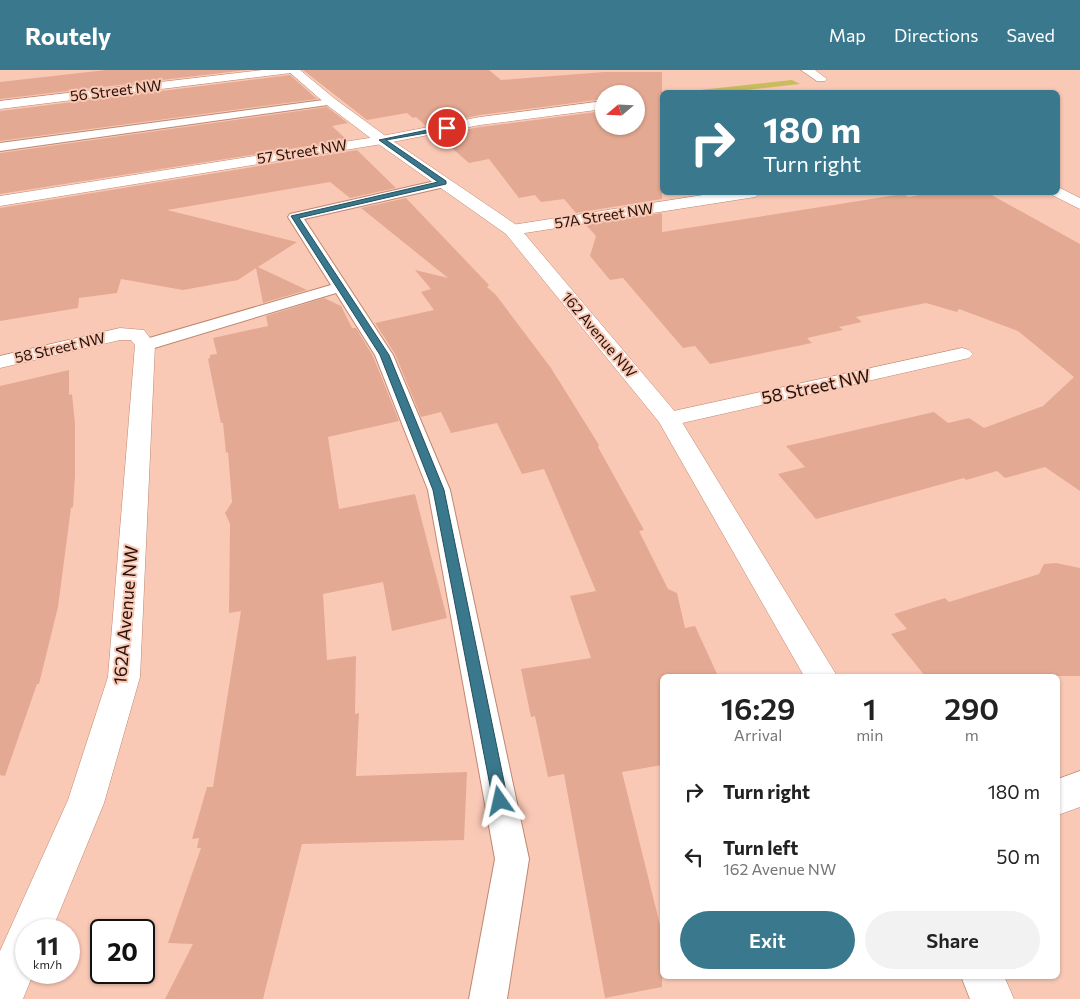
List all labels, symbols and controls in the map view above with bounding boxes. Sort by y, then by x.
text: Routely [25,21,111,50]
text: Map [829,24,866,46]
text: Directions [894,24,978,46]
text: Saved [1006,24,1055,46]
street label: 56 Street NW [69,75,163,105]
north arrow [595,85,645,135]
map controls [595,85,645,135]
pin [426,107,468,149]
text: 180 m [763,107,861,150]
icon: right [680,110,745,175]
icon: arrive [433,114,461,142]
street label: 57 Street NW [255,135,348,167]
text: Turn right [763,150,861,177]
street label: 57A Street NW [553,198,655,232]
street label: 162 Avenue NW [559,288,641,381]
street label: 58 Street NW [13,328,107,366]
street label: 58 Street NW [759,364,872,408]
street label: 162A Avenue NW [108,544,142,686]
text: 16:29 [721,689,795,726]
text: 1 [863,689,876,726]
text: 290 [944,689,999,726]
text: Arrival [734,725,782,744]
text: min [856,725,883,744]
text: m [965,725,979,744]
position arrow [473,774,525,826]
icon: right [680,778,708,806]
text: Turn right [723,780,810,803]
text: 180 m [988,780,1040,803]
text: Turn left [723,836,798,859]
icon: left [680,843,708,871]
text: 50 m [996,845,1040,868]
text: 162 Avenue NW [723,859,836,878]
button: Exit [680,911,855,969]
button: Share [865,911,1040,969]
speed limit sign: 20 [90,919,155,984]
text: 11 [36,930,59,960]
text: km/h [33,957,62,971]

